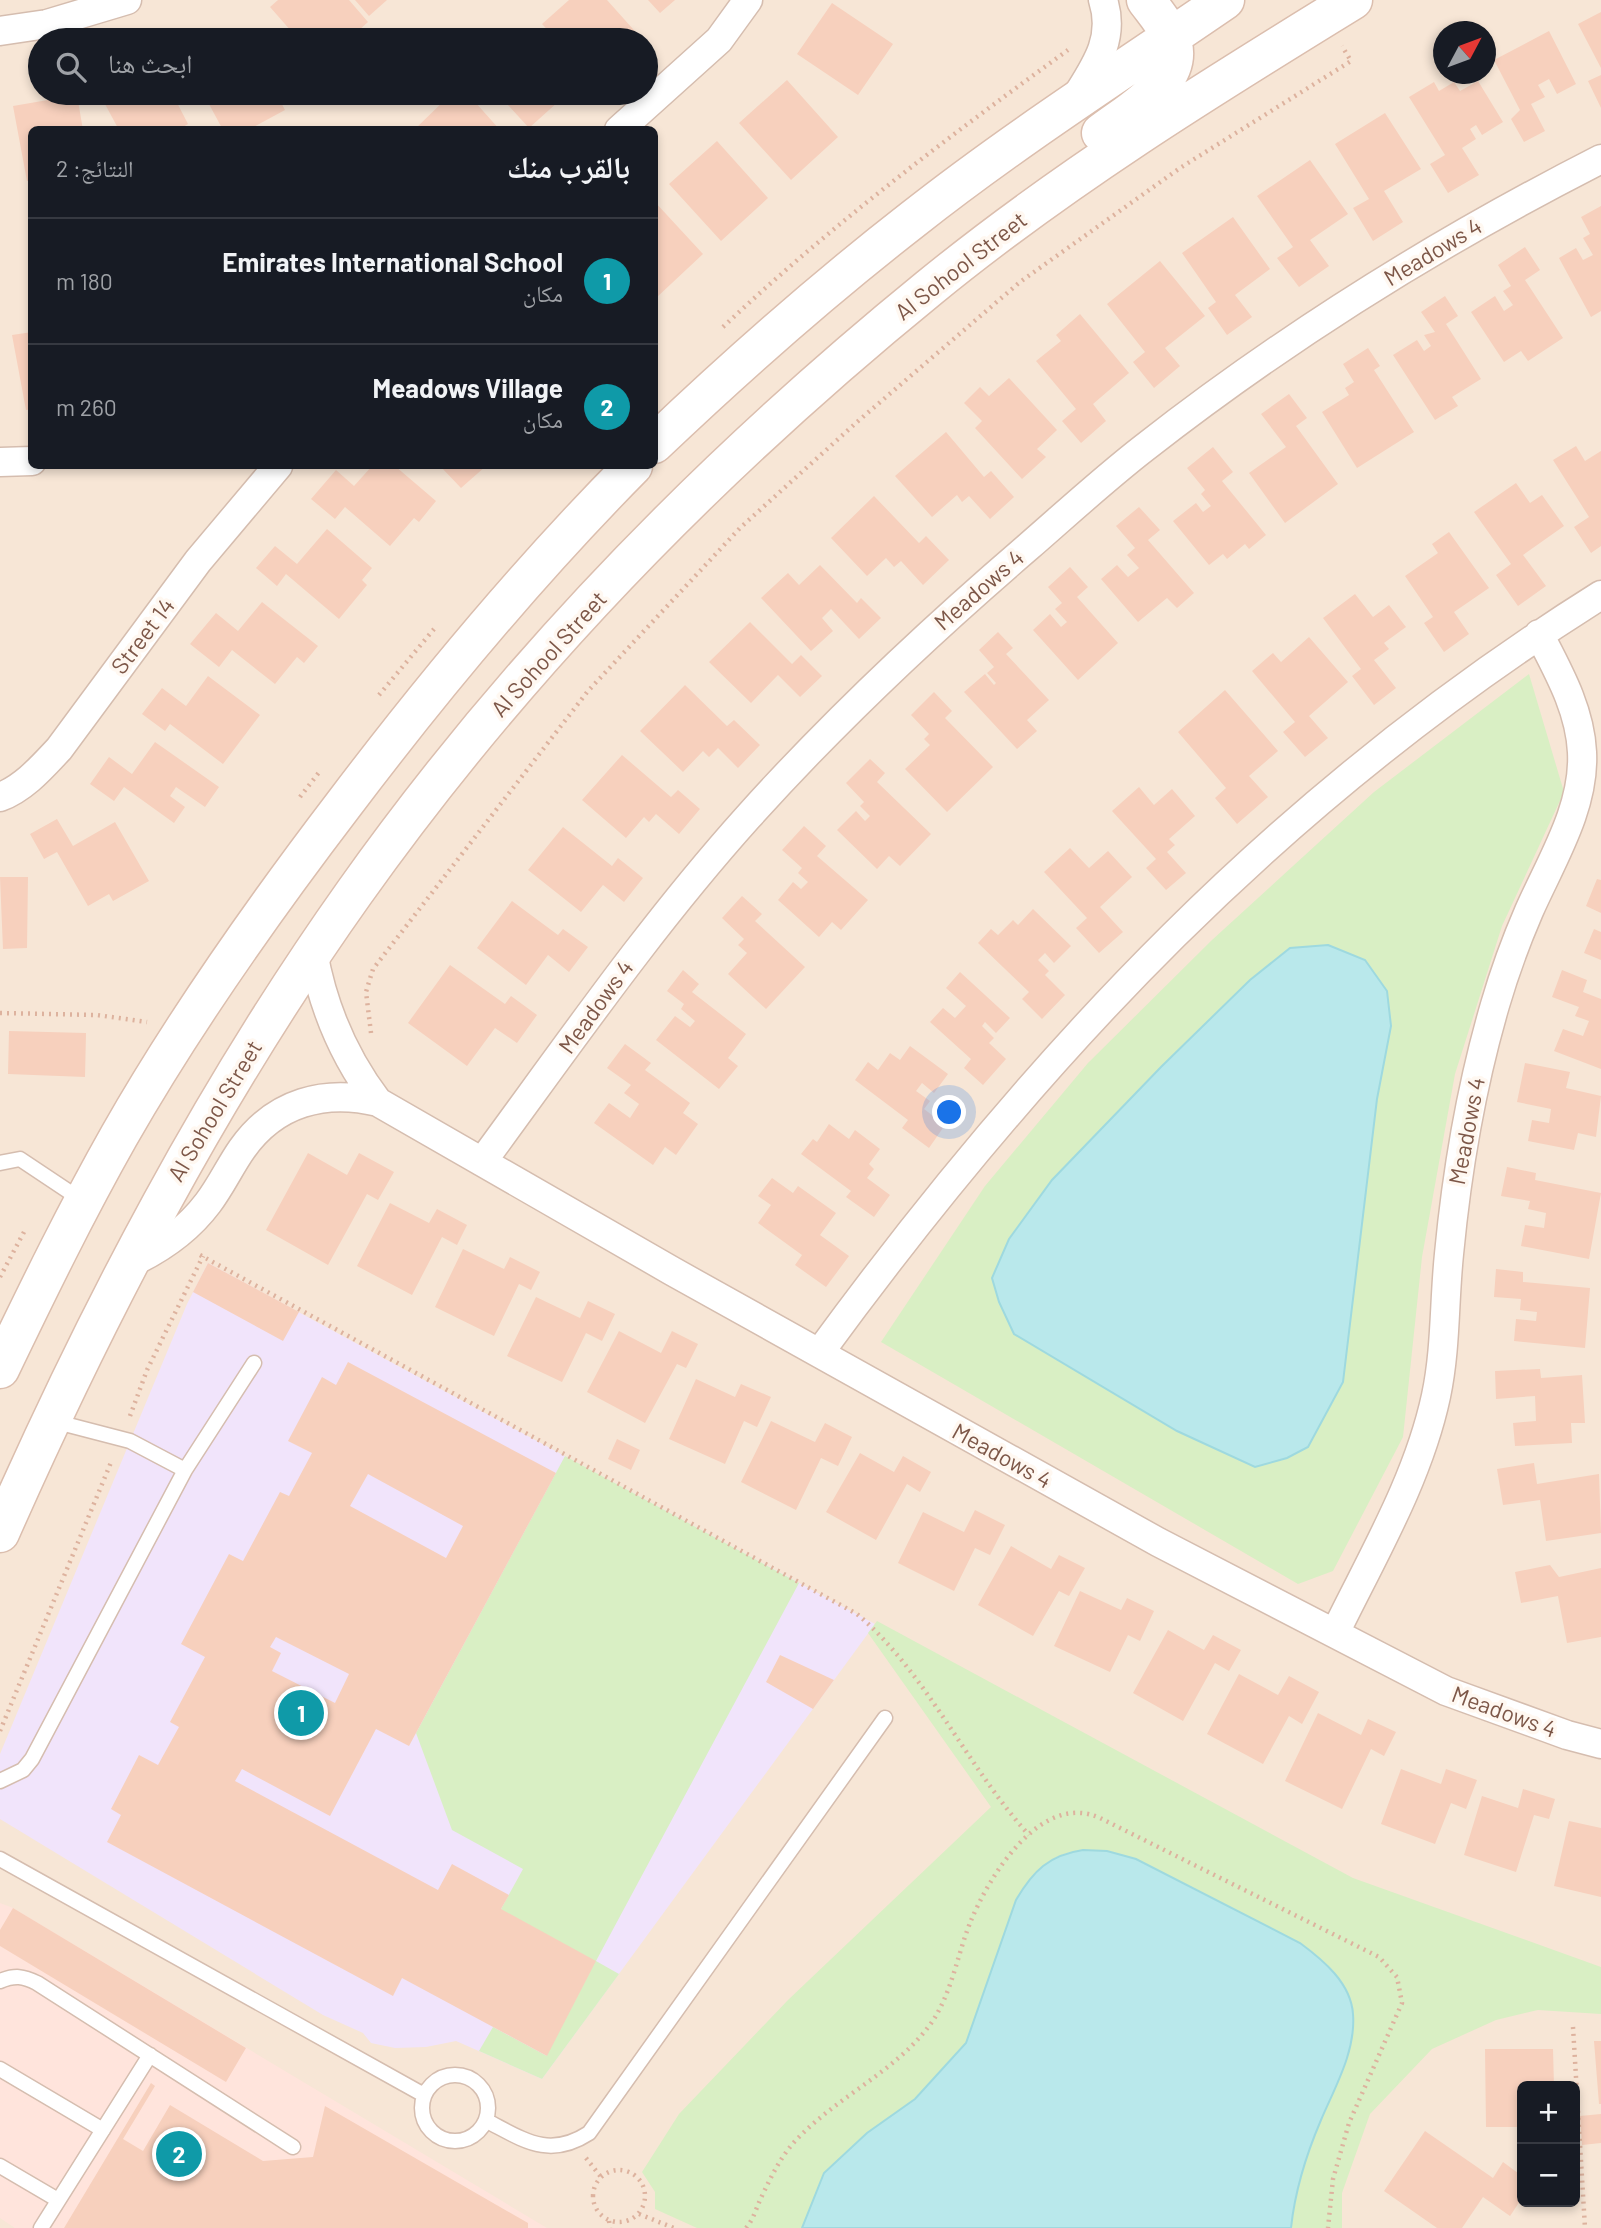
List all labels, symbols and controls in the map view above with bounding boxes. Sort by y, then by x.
north arrow [1433,21,1496,84]
search box [28,28,658,105]
text: ابحث هنا [108,47,192,78]
icon: search [52,48,90,86]
text: بالقرب منك [507,148,630,184]
text: النتائج: 2 [56,154,134,182]
street label: Al Sohool Street [889,205,1032,325]
street label: Meadows 4 [1378,211,1486,291]
text: Emirates International School [222,246,563,277]
text: 180 m [56,267,113,295]
text: 1 [603,267,611,295]
text: مكان [523,279,563,307]
text: Meadows Village [373,372,563,403]
text: 260 m [56,393,117,421]
text: 2 [601,393,613,421]
text: مكان [523,405,563,433]
street label: Meadows 4 [928,543,1029,636]
street label: Al Sohool Street [484,585,612,722]
street label: Street 14 [105,592,180,679]
street label: Meadows 4 [552,954,639,1059]
street label: Al Sohool Street [161,1035,267,1186]
street label: Meadows 4 [1442,1075,1490,1187]
your location [932,1095,966,1129]
street label: Meadows 4 [948,1416,1057,1494]
street label: Meadows 4 [1448,1679,1560,1743]
pin: 1 [278,1687,324,1739]
map controls [1517,2081,1580,2207]
button: + [1517,2081,1580,2144]
pin: 2 [156,2128,202,2180]
button: − [1517,2144,1580,2207]

